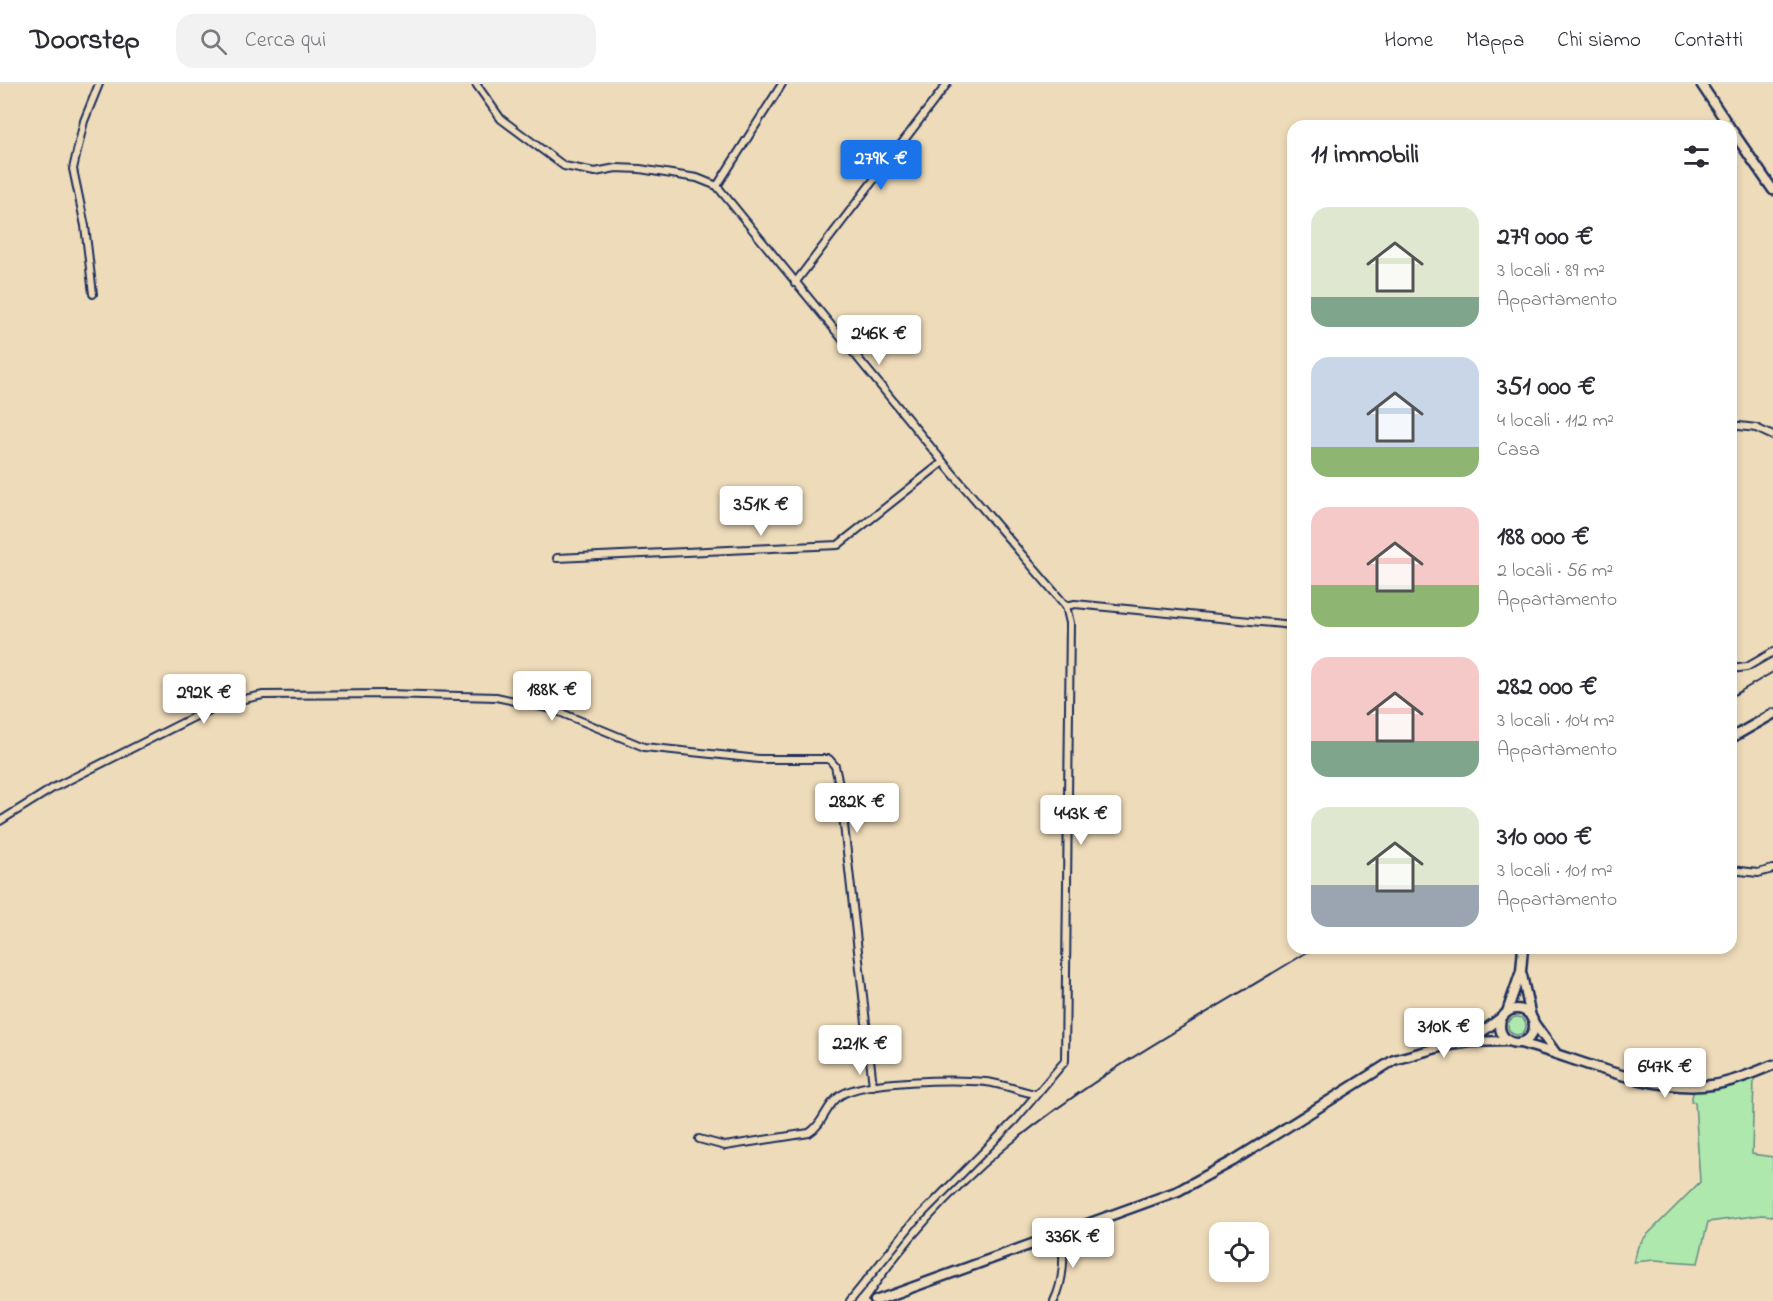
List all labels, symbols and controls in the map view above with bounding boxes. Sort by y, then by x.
search box [176,14,596,68]
text: Doorstep [30,21,140,62]
icon: search [197,25,230,58]
text: Cerca qui [245,25,326,57]
text: Home [1384,26,1433,56]
text: Mappa [1466,26,1524,56]
text: Chi siamo [1557,26,1641,56]
text: Contatti [1674,26,1743,56]
text: 11 immobili [1311,137,1419,175]
pin: 279K € [832,140,930,191]
icon: filters [1680,140,1713,173]
text: 279K € [855,145,907,174]
text: 279 000 € [1497,219,1593,257]
icon: home [1359,231,1431,303]
text: 3 locali · 89 m² [1497,257,1605,286]
text: Appartamento [1497,286,1617,315]
pin: 246K € [830,315,928,366]
text: 246K € [851,320,907,349]
text: 351 000 € [1497,369,1596,407]
icon: home [1359,381,1431,453]
text: 4 locali · 112 m² [1497,407,1614,436]
text: Casa [1497,436,1540,465]
pin: 351K € [712,486,810,537]
text: 351K € [734,491,788,520]
text: 188 000 € [1497,519,1590,557]
icon: home [1359,531,1431,603]
text: 2 locali · 56 m² [1497,557,1613,586]
text: Appartamento [1497,586,1617,615]
text: 282 000 € [1497,669,1597,707]
pin: 188K € [503,671,601,722]
pin: 292K € [155,674,253,725]
text: 188K € [527,676,577,705]
text: 292K € [177,679,231,708]
icon: home [1359,681,1431,753]
text: 3 locali · 104 m² [1497,707,1615,736]
text: Appartamento [1497,736,1617,765]
pin: 282K € [808,783,906,834]
text: 282K € [829,788,885,817]
pin: 443K € [1032,795,1130,846]
text: 443K € [1054,800,1108,829]
text: 310 000 € [1497,819,1592,857]
icon: home [1359,831,1431,903]
text: 3 locali · 101 m² [1497,857,1613,886]
text: Appartamento [1497,886,1617,915]
pin: 310K € [1395,1008,1493,1059]
text: 310K € [1418,1013,1470,1042]
pin: 221K € [811,1025,909,1076]
text: 221K € [833,1030,887,1059]
pin: 647K € [1616,1048,1714,1099]
text: 647K € [1638,1053,1692,1082]
pin: 336K € [1024,1218,1122,1269]
map controls [1209,1222,1269,1282]
button: locate [1209,1222,1269,1282]
text: 336K € [1046,1223,1100,1252]

